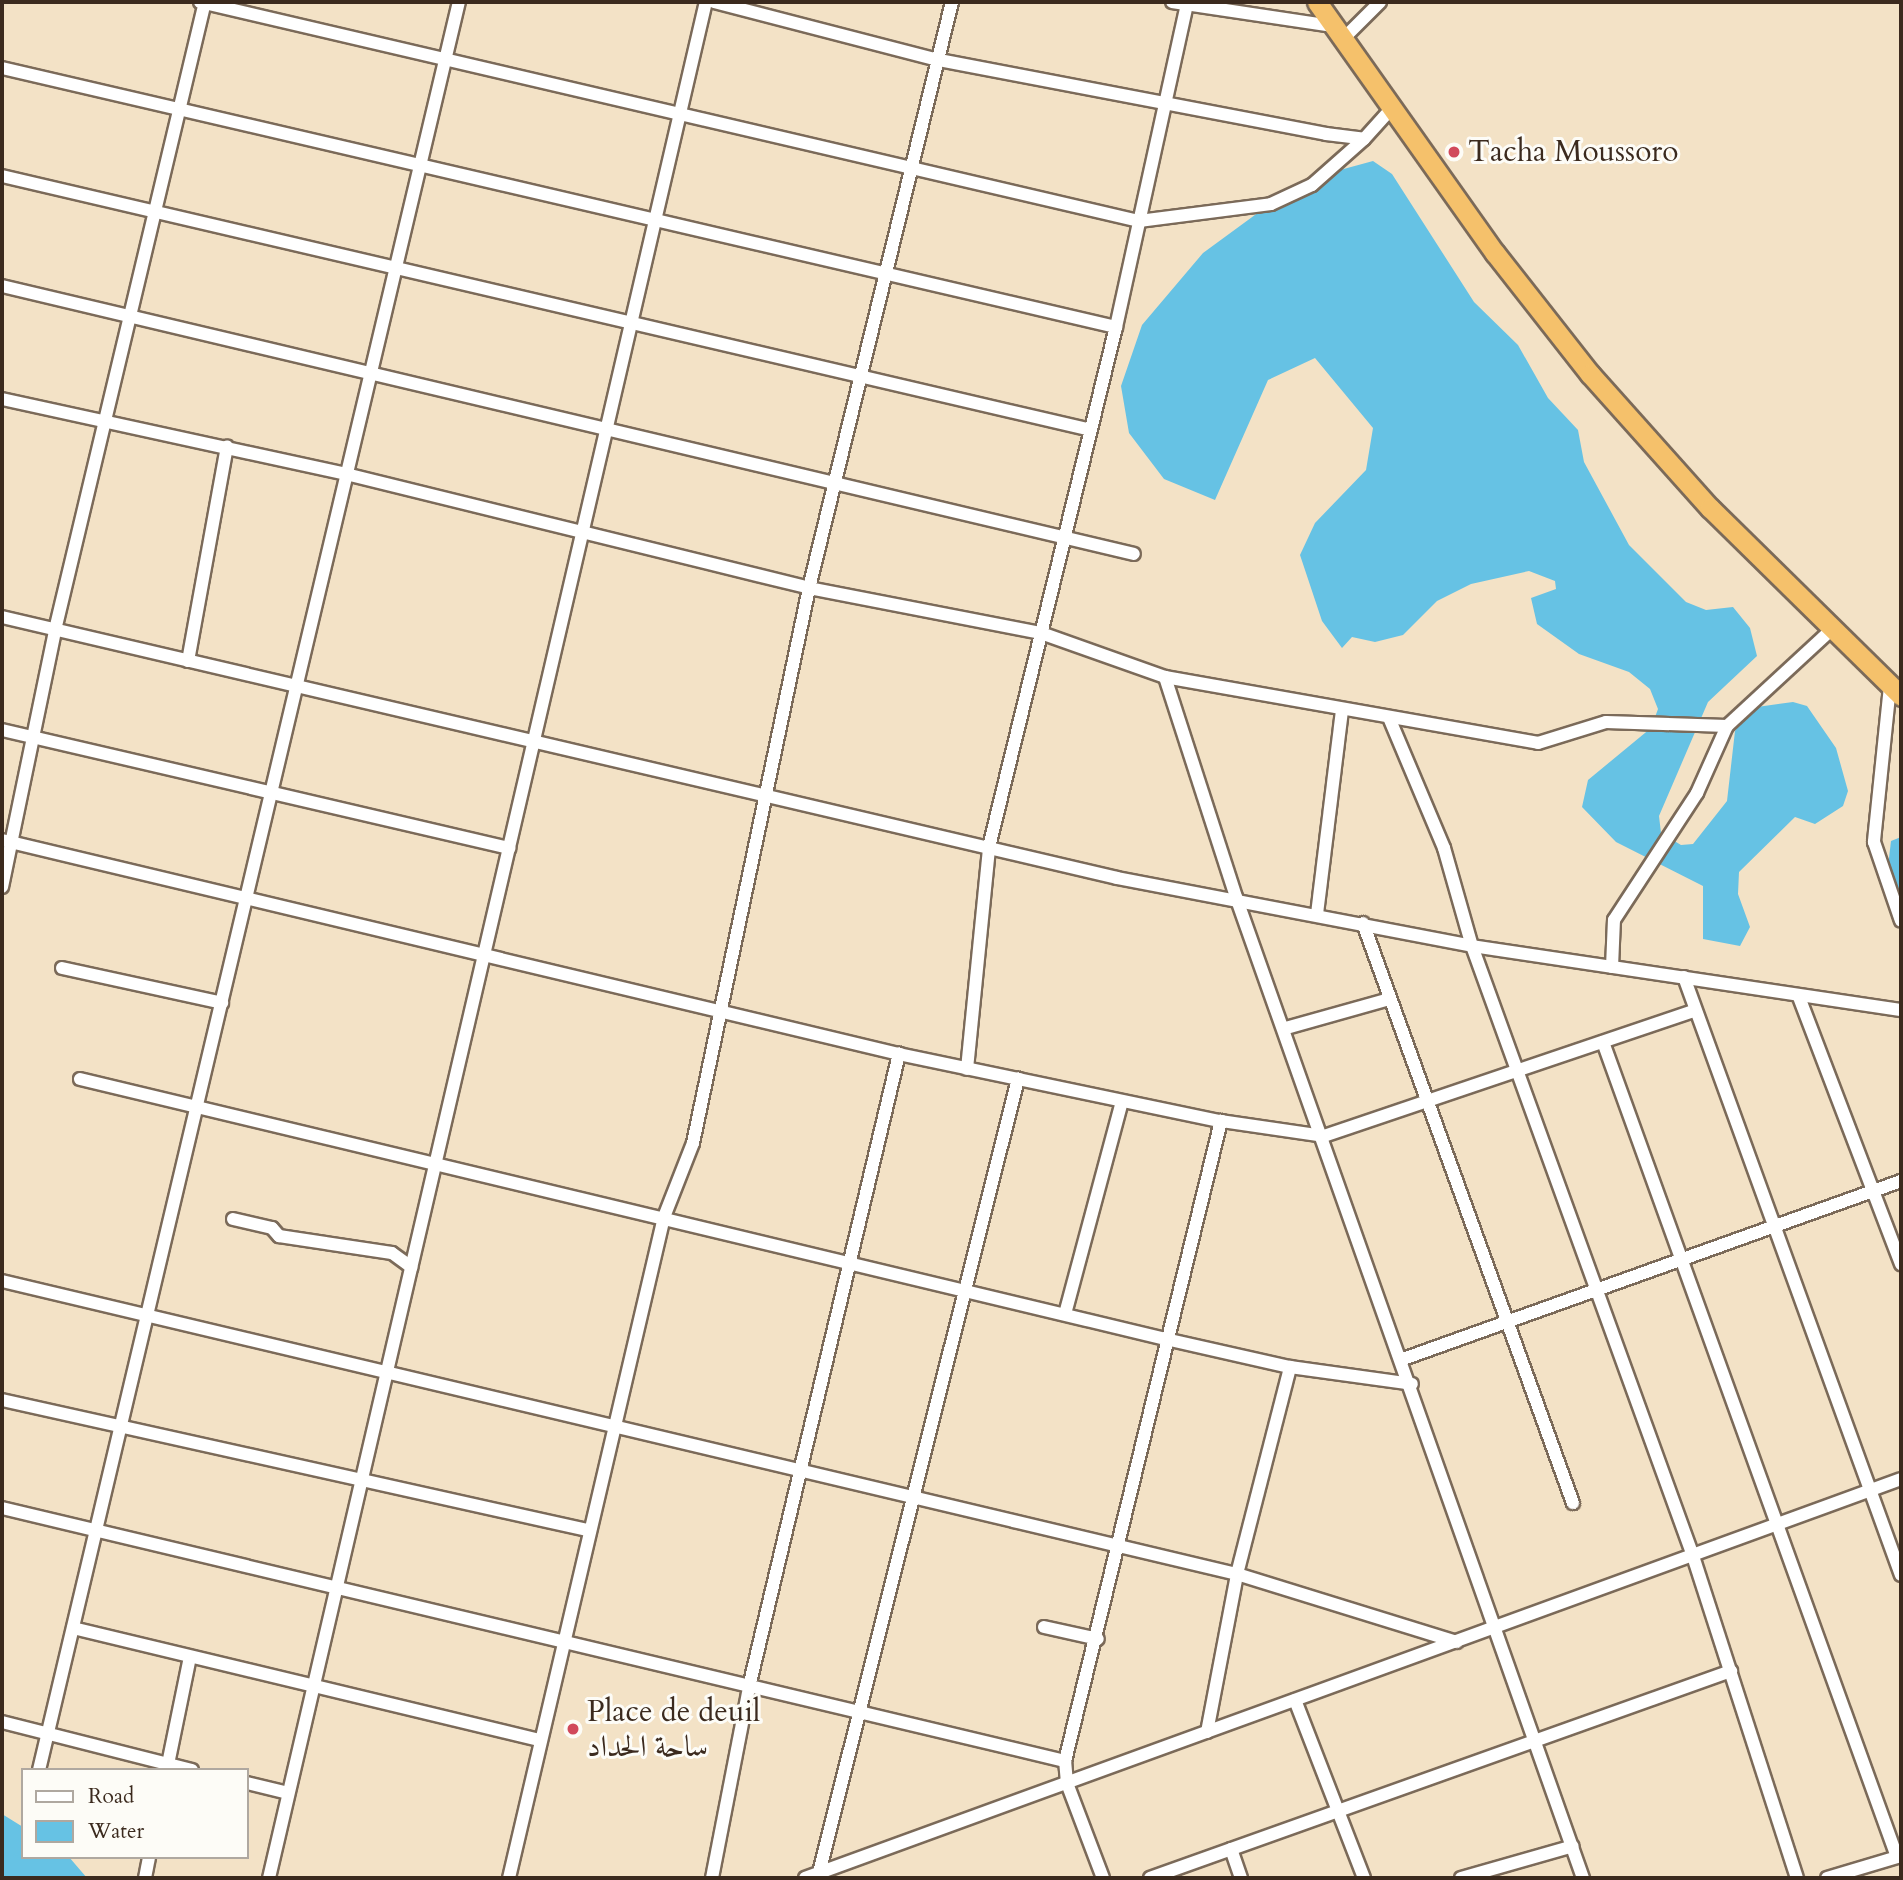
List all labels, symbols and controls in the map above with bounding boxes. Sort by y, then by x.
place label: Tacha Moussoro [1468,134,1679,170]
marker: Tacha Moussoro [1446,144,1462,160]
place label: Place de deuil ساحة الحداد [587,1694,760,1764]
marker: Place de deuil ساحة الحداد [565,1721,581,1737]
legend [21,1768,248,1859]
text: Road [88,1782,134,1811]
text: Water [88,1817,144,1846]

